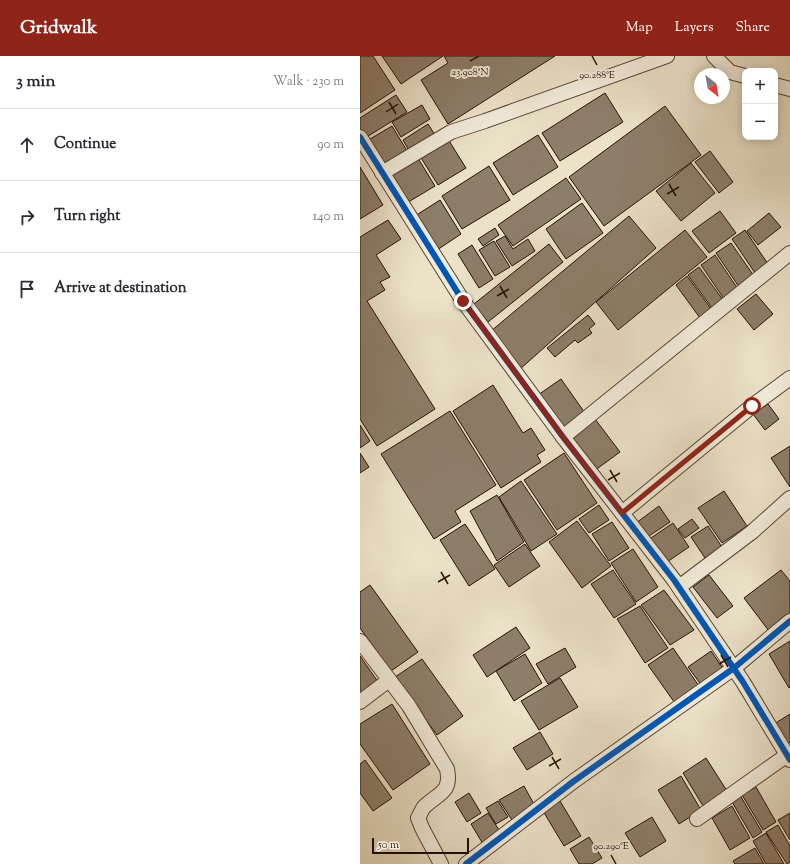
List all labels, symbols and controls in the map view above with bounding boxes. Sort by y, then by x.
text: Gridwalk [20,15,97,42]
text: Map [626,18,653,38]
text: Layers [675,18,713,38]
text: Share [735,18,770,38]
text: 23.908°N [452,65,488,80]
text: 90.288°E [579,68,615,83]
north arrow [694,68,730,104]
map controls [742,68,778,140]
button: + [742,68,778,104]
text: 3 min [16,70,55,94]
text: Walk · 230 m [273,73,344,91]
button: − [742,104,778,140]
icon: ahead [16,134,38,156]
text: Continue [54,134,116,155]
text: 90 m [317,136,344,154]
icon: right [16,206,38,228]
text: Turn right [54,206,120,227]
text: 140 m [313,208,344,226]
icon: arrive [16,278,38,300]
text: Arrive at destination [54,278,187,299]
route end [454,292,472,310]
route start [743,397,761,415]
scale bar [372,836,469,855]
text: 50 m [378,837,399,853]
text: 90.290°E [593,839,629,854]

